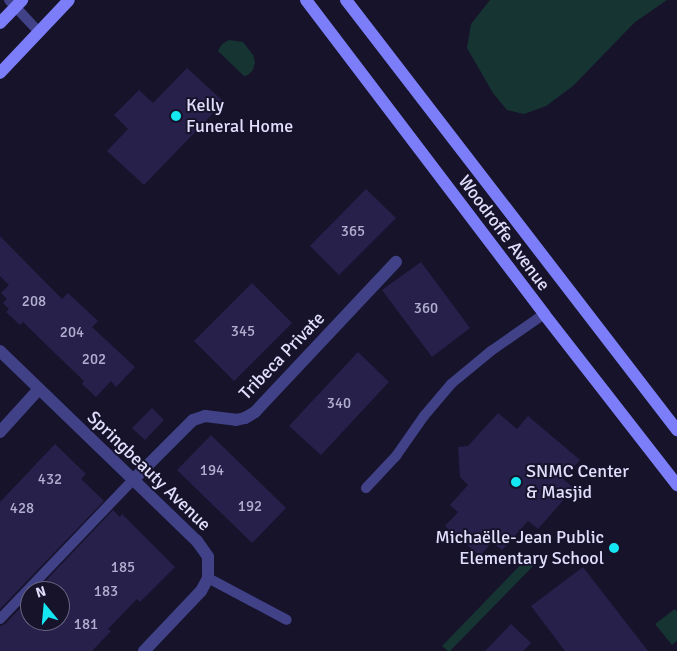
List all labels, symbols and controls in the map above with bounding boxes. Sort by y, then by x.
place label: Kelly Funeral Home [186,95,293,138]
marker: Kelly Funeral Home [170,110,182,122]
street label: Woodroffe Avenue [454,171,554,295]
house number: 365 [341,223,365,241]
house number: 208 [22,293,46,311]
house number: 360 [414,300,438,318]
street label: Tribeca Private [235,308,329,404]
house number: 345 [231,323,255,341]
house number: 204 [60,324,84,342]
house number: 202 [82,351,106,369]
house number: 340 [327,395,351,413]
street label: Springbeauty Avenue [83,407,215,535]
place label: SNMC Center & Masjid [526,461,629,504]
house number: 194 [200,462,224,480]
house number: 432 [38,471,62,489]
marker: SNMC Center & Masjid [510,476,522,488]
house number: 192 [238,498,262,516]
house number: 428 [10,500,34,518]
place label: Michaëlle-Jean Public Elementary School [435,527,604,570]
marker: Michaëlle-Jean Public Elementary School [608,542,620,554]
house number: 185 [111,559,135,577]
north arrow [20,581,70,631]
text: N [34,583,48,602]
house number: 183 [94,583,118,601]
house number: 181 [74,616,98,634]

